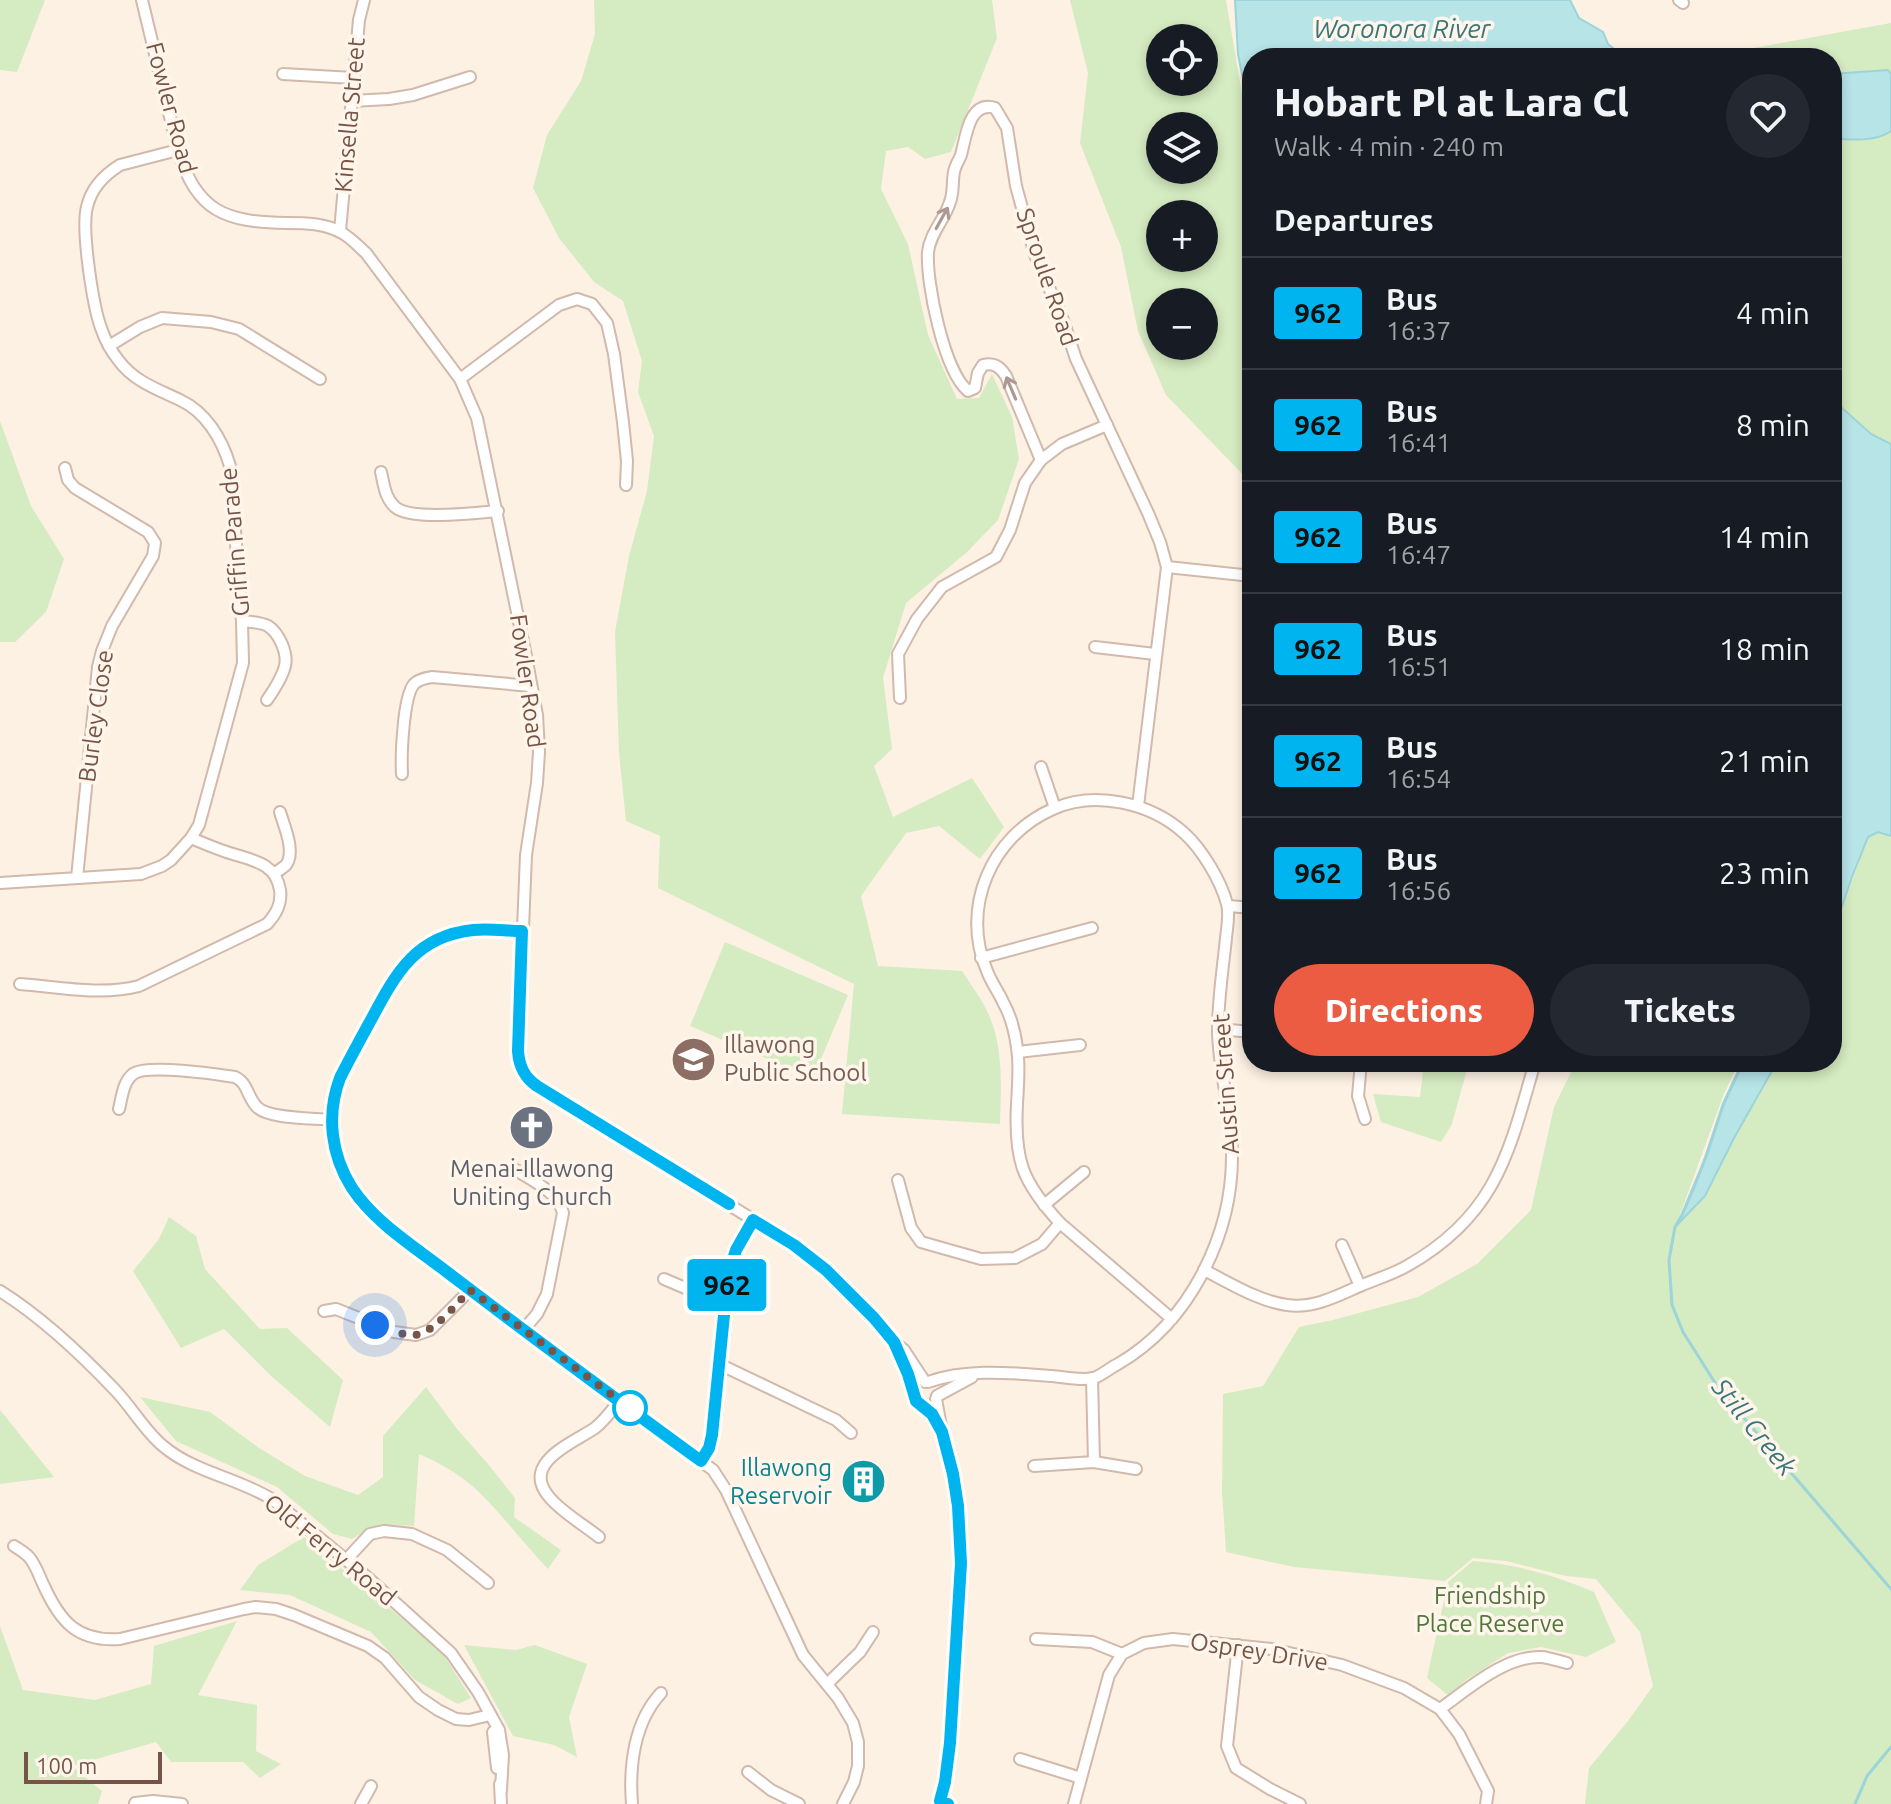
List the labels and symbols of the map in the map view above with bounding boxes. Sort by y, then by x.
water label: Woronora River [1313,14,1492,43]
street label: Kinsella Street [329,36,370,194]
street label: Fowler Road [141,39,202,176]
street label: Sproule Road [1011,204,1084,349]
one-way arrow [934,207,950,230]
one-way arrow [1003,376,1018,401]
street label: Griffin Parade [215,466,254,618]
street label: Fowler Road [505,612,550,750]
street label: Burley Close [73,648,118,784]
street label: Austin Street [1207,1012,1244,1155]
place label: Illawong Public School [724,1031,867,1086]
school or university icon: Illawong Public School [669,1035,717,1083]
church icon: Menai-Illawong Uniting Church [508,1103,556,1151]
place label: Menai-Illawong Uniting Church [450,1155,614,1210]
line badge: 962 [681,1259,773,1311]
your location [355,1305,395,1345]
water label: Still Creek [1706,1372,1803,1481]
unlabelled marker [613,1391,647,1425]
place label: Illawong Reservoir [730,1454,832,1509]
building icon: Illawong Reservoir [839,1458,887,1506]
street label: Old Ferry Road [259,1488,402,1611]
park label: Friendship Place Reserve [1415,1582,1565,1637]
street label: Osprey Drive [1188,1627,1330,1676]
scale bar [24,1748,162,1784]

